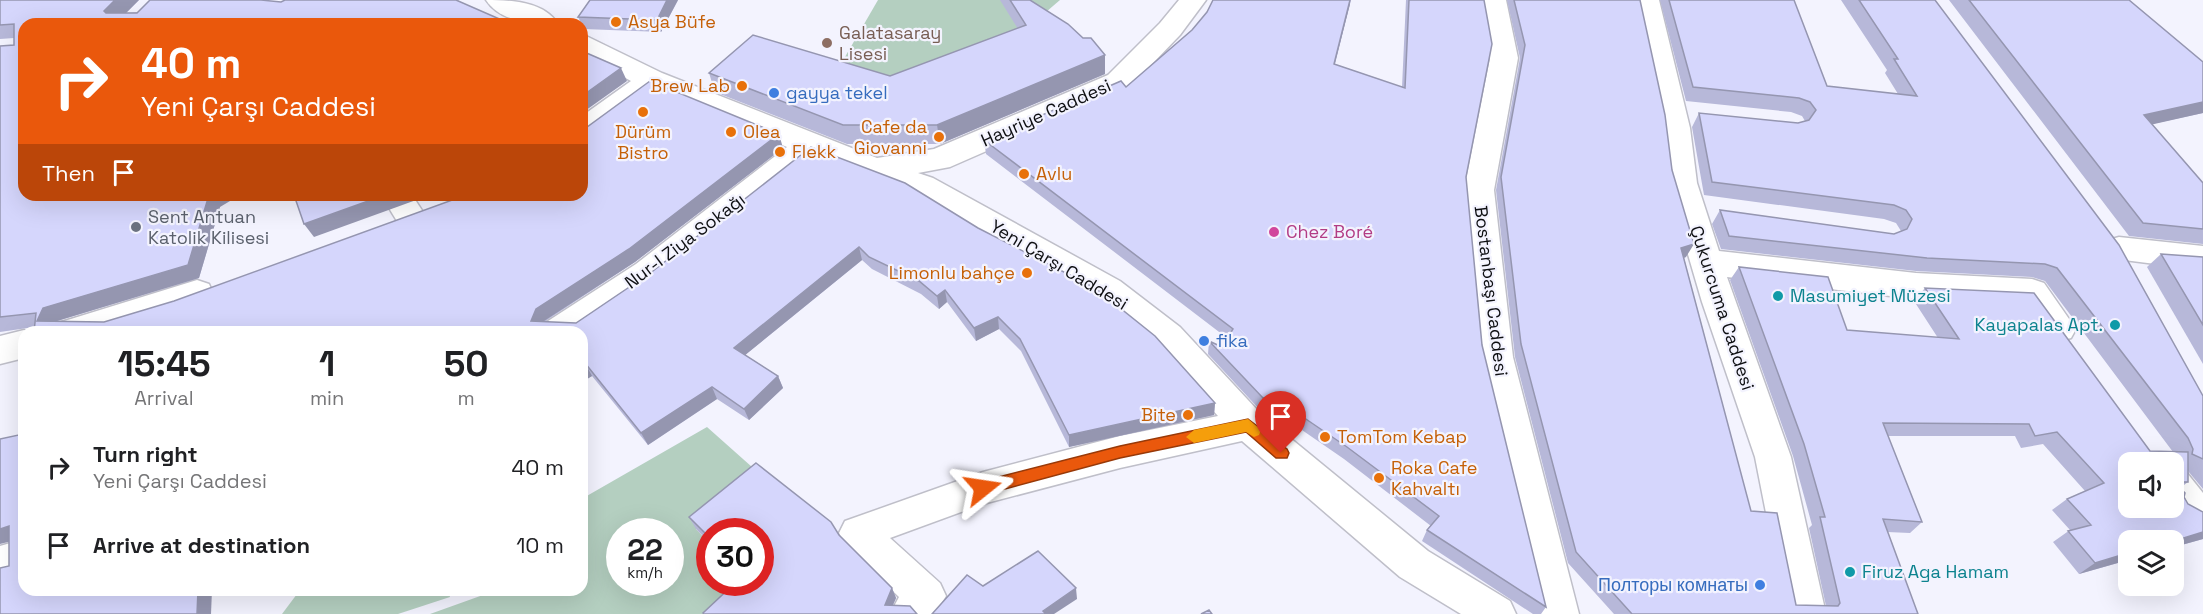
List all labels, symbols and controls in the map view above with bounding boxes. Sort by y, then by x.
place label: Asya Büfe [628,10,716,33]
marker: Asya Büfe [609,15,623,29]
place label: Galatasaray Lisesi [839,21,941,65]
marker: Galatasaray Lisesi [820,36,834,50]
text: 40 m [141,37,241,90]
icon: right [42,42,120,120]
place label: Brew Lab [650,74,730,97]
street label: Hayriye Caddesi [977,74,1114,151]
marker: Brew Lab [735,79,749,93]
place label: gayya tekel [786,81,888,104]
marker: gayya tekel [767,86,781,100]
text: Yeni Çarşı Caddesi [141,89,376,124]
marker: Dürüm Bistro [636,105,650,119]
place label: Cafe da Giovanni [854,115,927,159]
place label: Dürüm Bistro [615,120,671,164]
place label: Olea [743,120,780,143]
marker: Olea [724,125,738,139]
marker: Cafe da Giovanni [932,130,946,144]
place label: Flekk [792,140,836,163]
marker: Flekk [773,145,787,159]
icon: arrive [107,156,140,189]
text: Then [42,159,95,187]
place label: Avlu [1036,162,1072,185]
marker: Avlu [1017,167,1031,181]
street label: Nur-I Ziya Sokağı [620,188,750,293]
street label: Bostanbaşı Caddesi [1470,204,1513,378]
place label: Sent Antuan Katolik Kilisesi [148,205,269,249]
street label: Yeni Çarşı Caddesi [986,214,1132,315]
marker: Sent Antuan Katolik Kilisesi [129,220,143,234]
place label: Chez Boré [1286,220,1373,243]
street label: Çukurcuma Caddesi [1685,223,1760,393]
marker: Chez Boré [1267,225,1281,239]
place label: Limonlu bahçe [889,261,1015,284]
marker: Limonlu bahçe [1020,266,1034,280]
place label: Masumiyet Müzesi [1790,284,1951,307]
marker: Masumiyet Müzesi [1771,289,1785,303]
place label: Kayapalas Apt. [1975,313,2103,336]
marker: Kayapalas Apt. [2108,318,2122,332]
place label: fika [1216,329,1248,352]
marker: fika [1197,334,1211,348]
text: 15:45 [117,341,211,387]
text: 1 [319,341,335,387]
text: 50 [444,341,489,387]
text: Arrival [134,385,194,411]
text: min [310,385,344,411]
text: m [458,385,475,411]
pin [1255,391,1306,453]
icon: arrive [1264,400,1297,433]
place label: Bite [1141,403,1176,426]
marker: Bite [1181,408,1195,422]
place label: TomTom Kebap [1337,425,1467,448]
marker: TomTom Kebap [1318,430,1332,444]
text: Turn right [93,440,198,468]
icon: right [42,451,75,484]
map controls [2118,452,2184,596]
button: sound [2118,452,2184,518]
text: 40 m [512,453,564,481]
position arrow [951,456,1015,520]
place label: Roka Cafe Kahvaltı [1391,456,1477,500]
text: Yeni Çarşı Caddesi [93,468,267,494]
marker: Roka Cafe Kahvaltı [1372,471,1386,485]
speed limit sign: 30 [696,518,774,596]
icon: arrive [42,529,75,562]
text: 22 [627,530,663,569]
button: layers [2118,530,2184,596]
text: Arrive at destination [93,531,310,559]
text: 10 m [516,531,564,559]
place label: Firuz Aga Hamam [1862,560,2009,583]
text: km/h [627,563,663,582]
marker: Firuz Aga Hamam [1843,565,1857,579]
place label: Полторы комнаты [1598,573,1748,596]
marker: Полторы комнаты [1753,578,1767,592]

